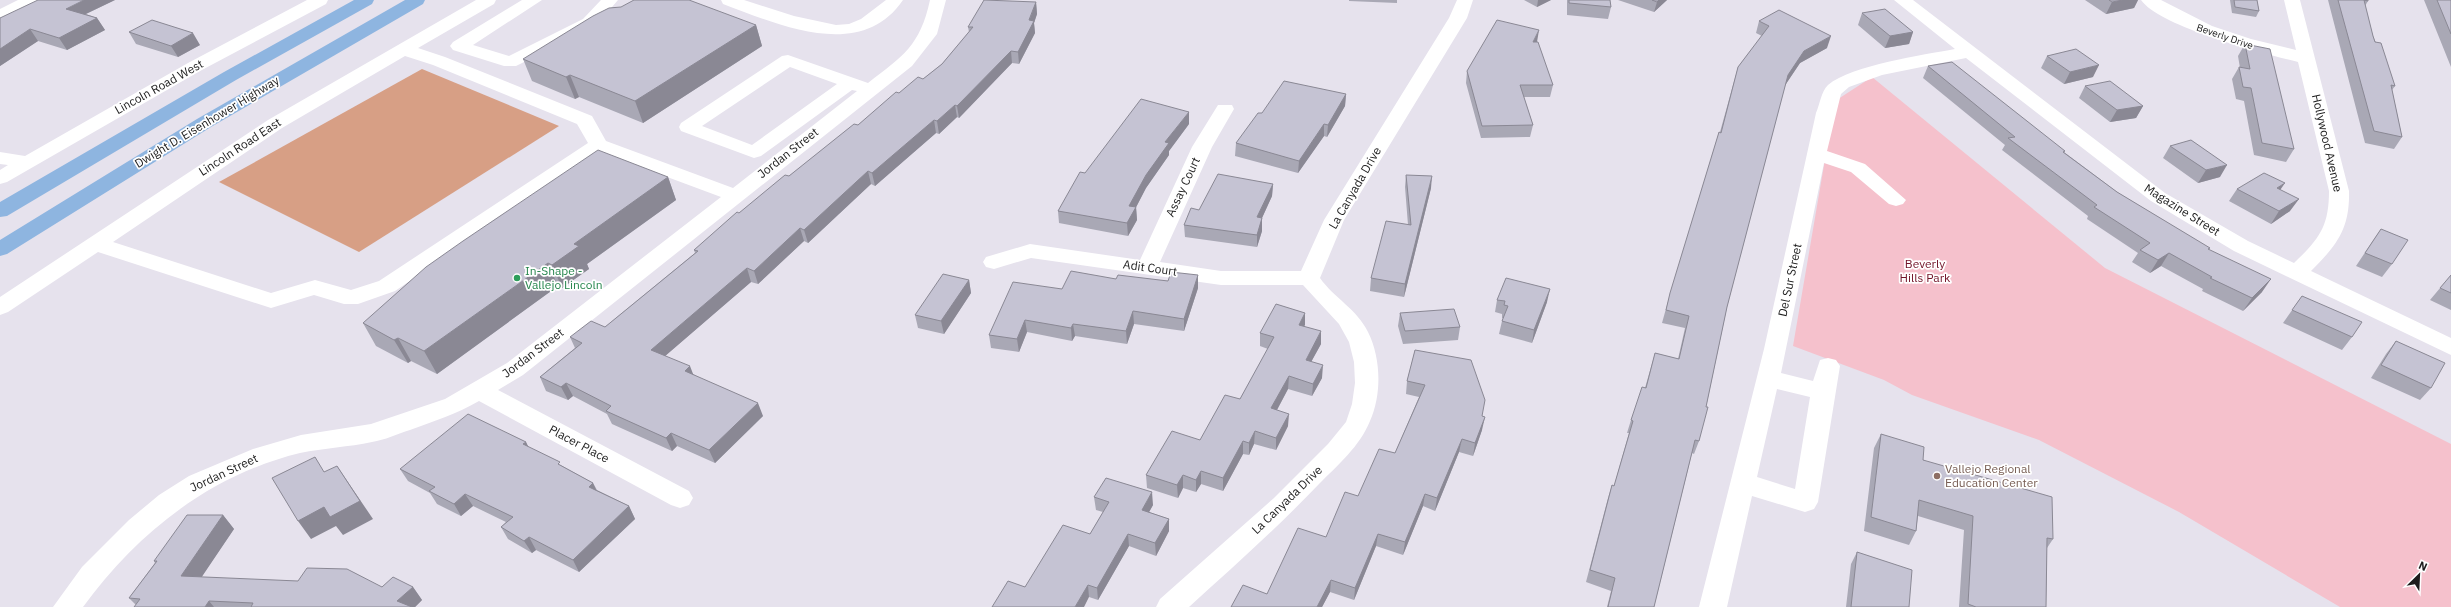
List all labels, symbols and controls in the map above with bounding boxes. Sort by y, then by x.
street label: Beverly Drive [2195,21,2255,52]
street label: Lincoln Road West [112,56,206,117]
street label: Dwight D. Eisenhower Highway [132,72,282,171]
street label: Hollywood Avenue [2309,92,2346,194]
street label: Lincoln Road East [196,114,284,179]
street label: Jordan Street [754,124,821,181]
street label: La Canyada Drive [1325,144,1384,231]
street label: Assay Court [1162,155,1203,219]
street label: Magazine Street [2142,180,2223,239]
street label: Del Sur Street [1774,242,1805,318]
street label: Adit Court [1122,256,1178,279]
park label: Beverly Hills Park [1900,256,1951,285]
place label: In-Shape - Vallejo Lincoln [525,263,603,292]
marker: In-Shape - Vallejo Lincoln [512,273,522,283]
street label: Jordan Street [499,325,566,381]
street label: Placer Place [546,421,612,466]
street label: Jordan Street [187,450,260,495]
place label: Vallejo Regional Education Center [1945,461,2038,490]
street label: La Canyada Drive [1248,462,1325,537]
marker: Vallejo Regional Education Center [1932,471,1942,481]
north arrow [2399,555,2439,595]
text: N [2417,558,2430,574]

